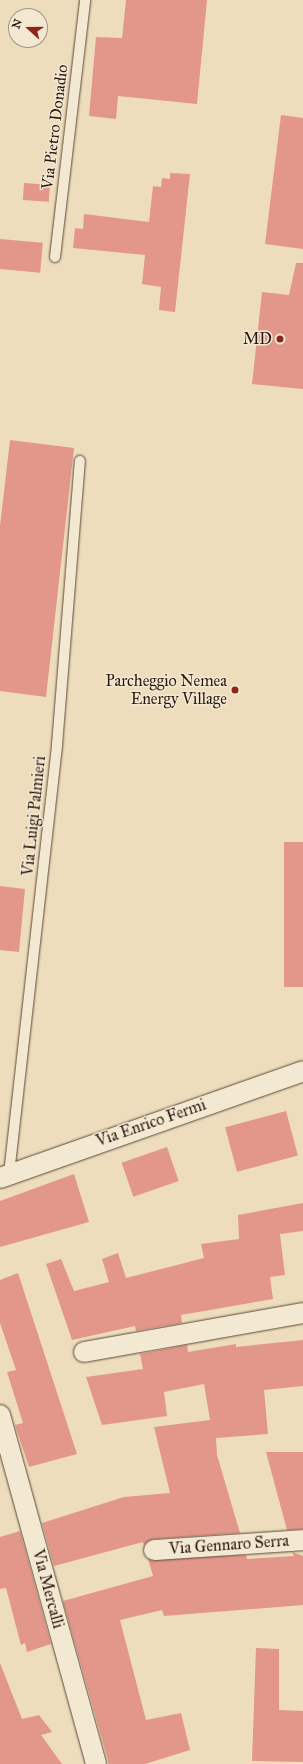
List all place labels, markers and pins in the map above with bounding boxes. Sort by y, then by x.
place label: MD [243,329,272,349]
marker: MD [275,334,285,344]
place label: Parcheggio Nemea Energy Village [106,671,227,709]
marker: Parcheggio Nemea Energy Village [230,685,240,695]

